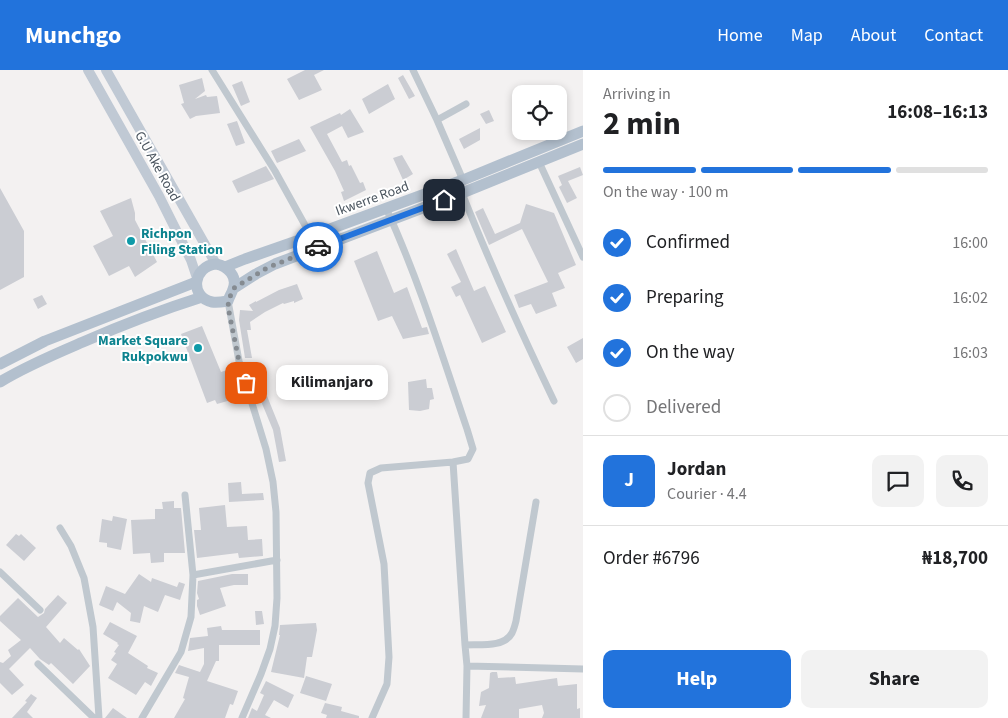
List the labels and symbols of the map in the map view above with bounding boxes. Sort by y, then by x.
street label: G.U Ake Road [130,128,185,205]
street label: Ikwerre Road [333,176,412,221]
pin [423,179,465,221]
courier [293,222,343,272]
place label: Richpon Filing Station [141,224,223,260]
marker: Richpon Filing Station [125,235,137,247]
place label: Market Square Rukpokwu [98,331,188,367]
marker: Market Square Rukpokwu [192,342,204,354]
pin [225,362,267,404]
callout: Kilimanjaro [276,366,388,400]

